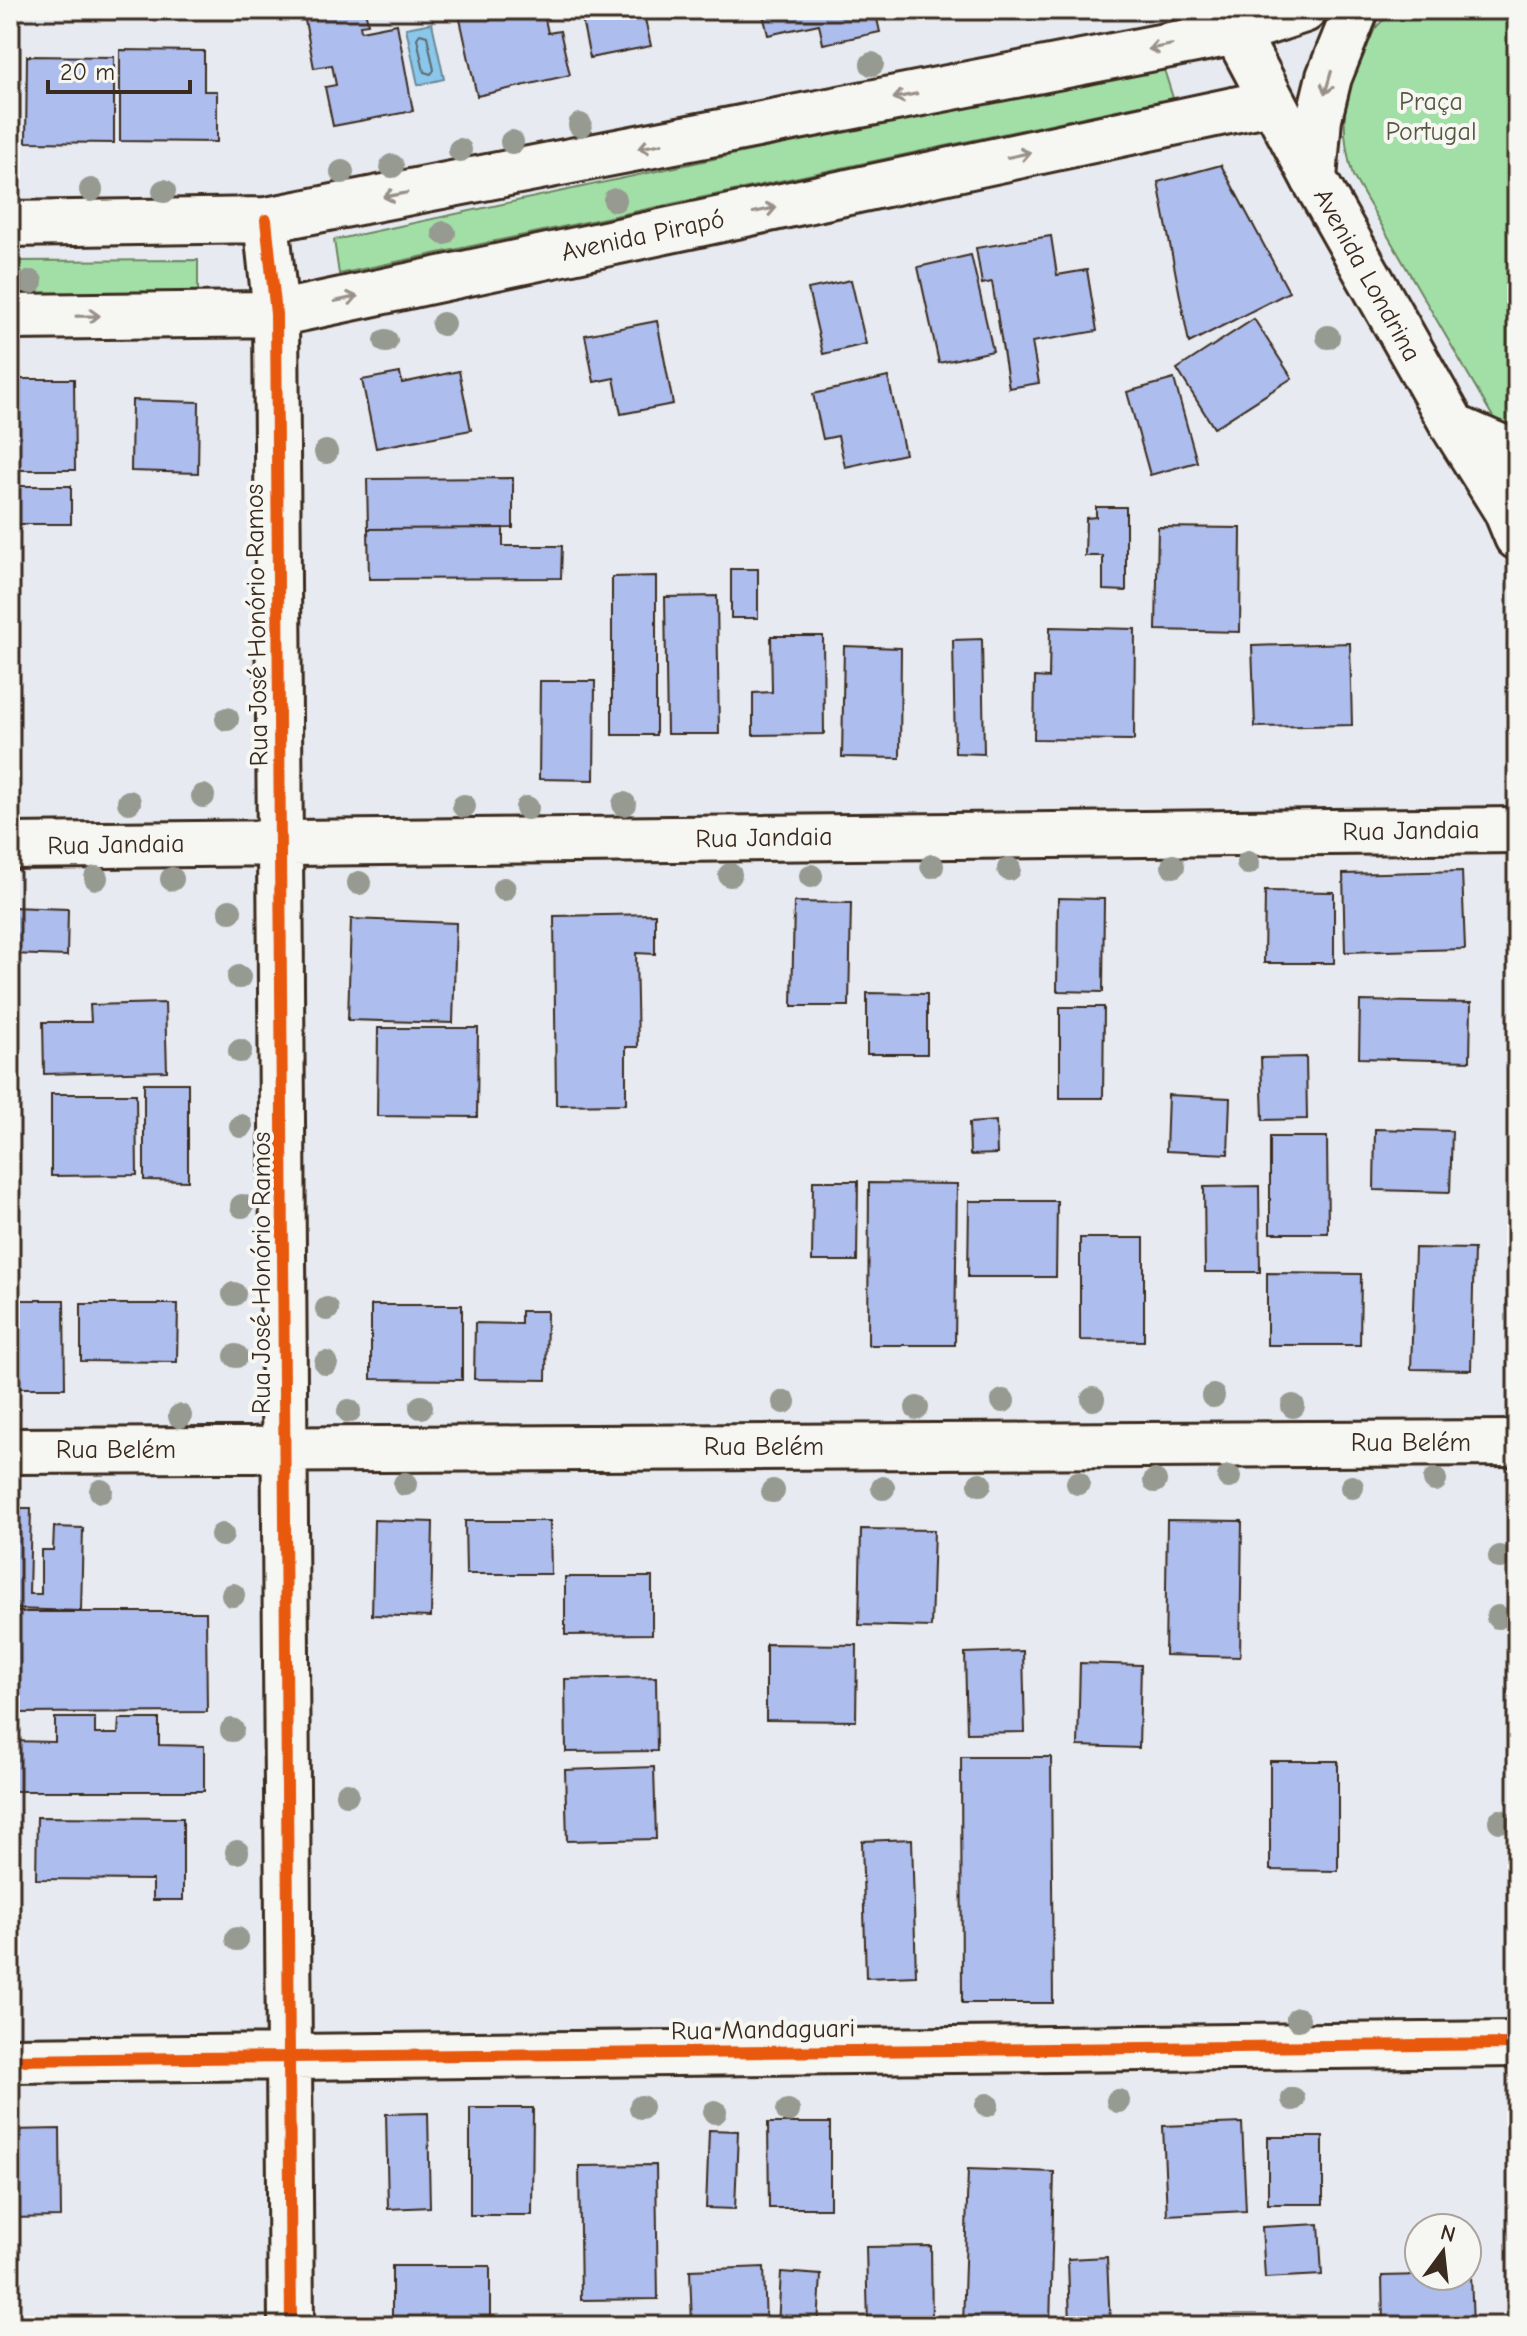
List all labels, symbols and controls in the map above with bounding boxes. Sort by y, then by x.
one-way arrow [1148,40,1173,55]
scale bar [48,44,190,94]
text: 20 m [60,58,115,86]
one-way arrow [1320,69,1335,95]
park label: Praça Portugal [1385,87,1477,147]
one-way arrow [893,89,918,104]
one-way arrow [638,139,663,154]
one-way arrow [1006,147,1032,162]
street label: Avenida Londrina [1307,183,1427,367]
one-way arrow [382,189,408,204]
one-way arrow [752,202,777,217]
street label: Avenida Pirapó [559,204,727,268]
one-way arrow [333,291,359,306]
one-way arrow [74,308,101,324]
street label: Rua José Honório Ramos [240,483,274,767]
street label: Rua Jandaia [1342,815,1480,847]
street label: Rua Jandaia [695,822,833,854]
street label: Rua Jandaia [47,829,185,861]
street label: Rua José Honório Ramos [247,1132,277,1414]
street label: Rua Belém [1351,1428,1471,1458]
street label: Rua Belém [704,1432,824,1462]
street label: Rua Belém [56,1435,176,1465]
street label: Rua Mandaguari [671,2013,855,2047]
north arrow [1403,2212,1483,2292]
text: N [1438,2219,1458,2248]

